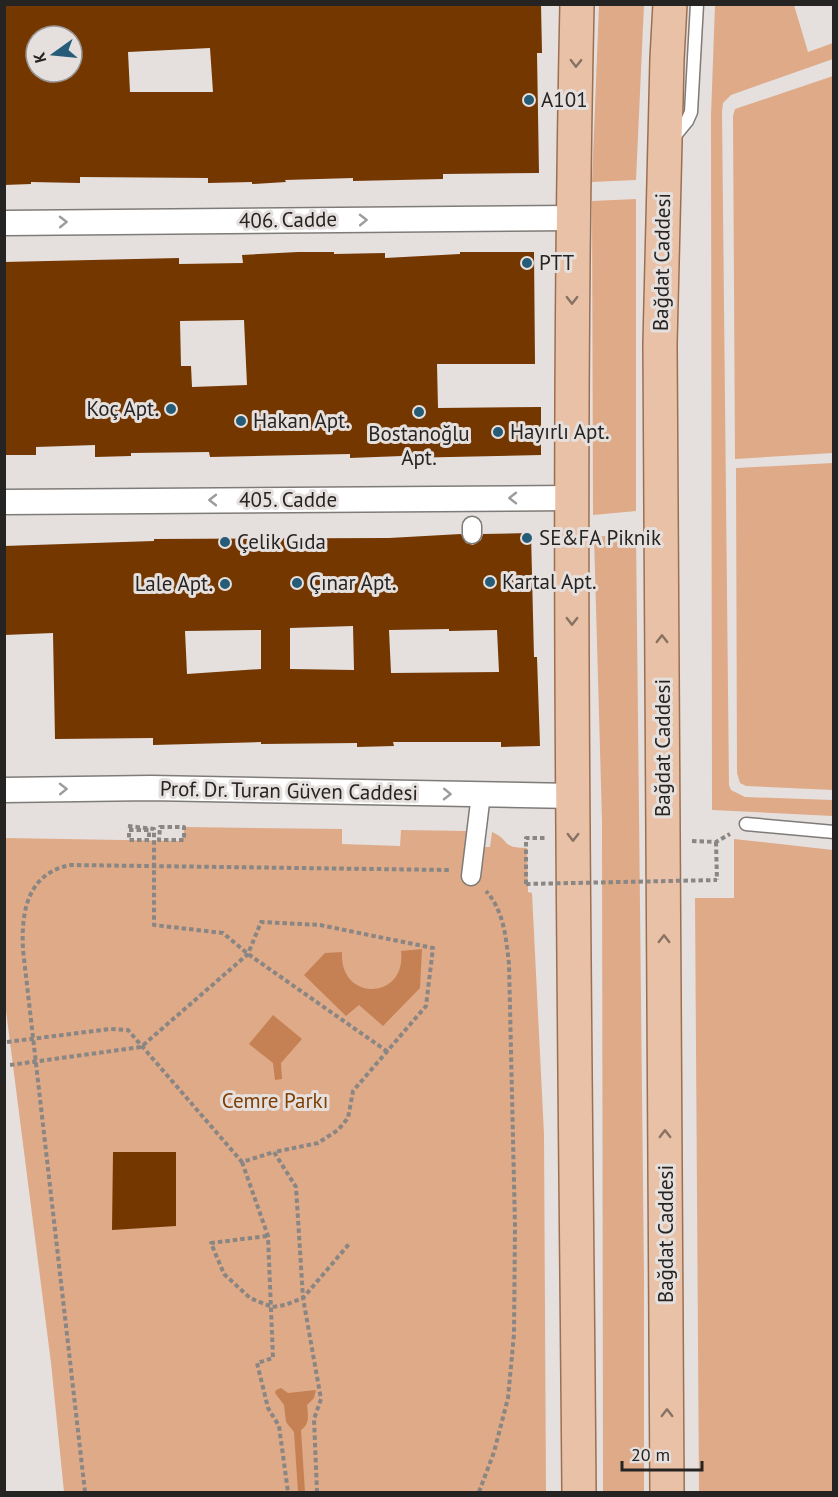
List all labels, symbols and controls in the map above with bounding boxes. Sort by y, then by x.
north arrow [24,24,84,84]
text: K [29,50,50,65]
one-way arrow [570,58,582,67]
place label: A101 [541,86,588,113]
marker: A101 [522,93,536,107]
street label: Bağdat Caddesi [647,193,676,331]
street label: 406. Cadde [239,205,337,234]
one-way arrow [358,214,367,226]
one-way arrow [58,216,67,228]
place label: PTT [539,249,574,276]
marker: PTT [520,256,534,270]
one-way arrow [566,295,578,304]
place label: Koç Apt. [86,395,159,422]
marker: Koç Apt. [164,402,178,416]
marker: Bostanoğlu Apt. [412,405,426,419]
place label: Hakan Apt. [253,407,350,434]
marker: Hakan Apt. [234,414,248,428]
place label: Hayırlı Apt. [510,418,609,445]
place label: Bostanoğlu Apt. [368,420,470,471]
marker: Hayırlı Apt. [491,425,505,439]
street label: 405. Cadde [239,486,337,513]
one-way arrow [509,492,518,504]
one-way arrow [209,494,218,506]
place label: SE&FA Piknik [539,524,661,551]
place label: Çelik Gıda [237,528,326,555]
marker: SE&FA Piknik [520,531,534,545]
marker: Çelik Gıda [218,535,232,549]
place label: Kartal Apt. [502,568,597,595]
place label: Çınar Apt. [309,569,396,596]
place label: Lale Apt. [135,570,213,597]
marker: Kartal Apt. [483,575,497,589]
marker: Çınar Apt. [290,576,304,590]
marker: Lale Apt. [218,577,232,591]
one-way arrow [566,616,579,625]
one-way arrow [656,635,668,644]
street label: Bağdat Caddesi [649,679,676,817]
street label: Prof. Dr. Turan Güven Caddesi [160,775,418,806]
one-way arrow [58,783,67,795]
one-way arrow [442,788,451,800]
one-way arrow [567,832,580,841]
one-way arrow [658,935,670,944]
park label: Cemre Parkı [222,1087,328,1114]
one-way arrow [659,1130,671,1139]
street label: Bağdat Caddesi [652,1165,679,1303]
one-way arrow [661,1409,673,1418]
scale bar [622,1434,702,1472]
text: 20 m [631,1443,670,1466]

